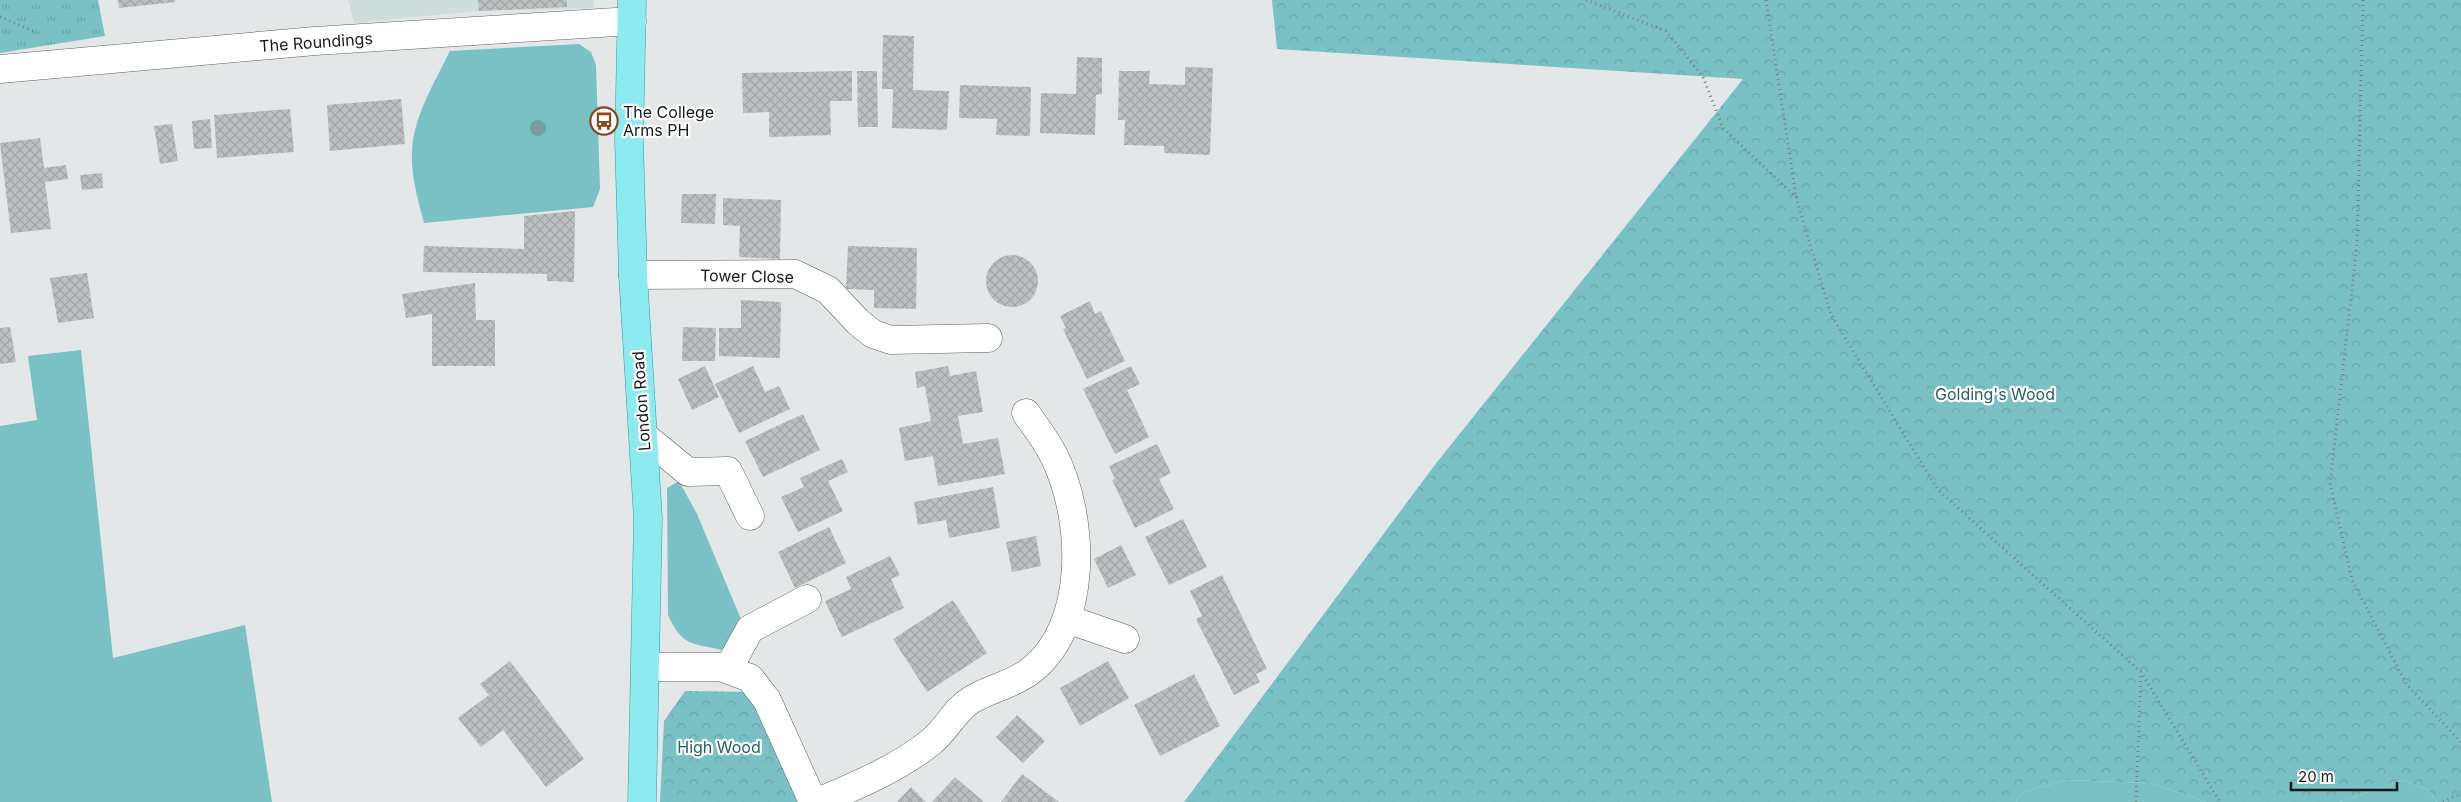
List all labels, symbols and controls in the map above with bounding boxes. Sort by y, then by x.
street label: The Roundings [259,28,373,56]
place label: The College Arms PH [623,102,714,140]
bus stop icon: The College Arms PH [589,106,619,136]
street label: Tower Close [700,265,794,287]
street label: London Road [628,350,654,452]
park label: Golding's Wood [1935,384,2055,404]
park label: High Wood [677,737,761,757]
scale bar [2291,760,2397,792]
text: 20 m [2298,767,2334,786]

